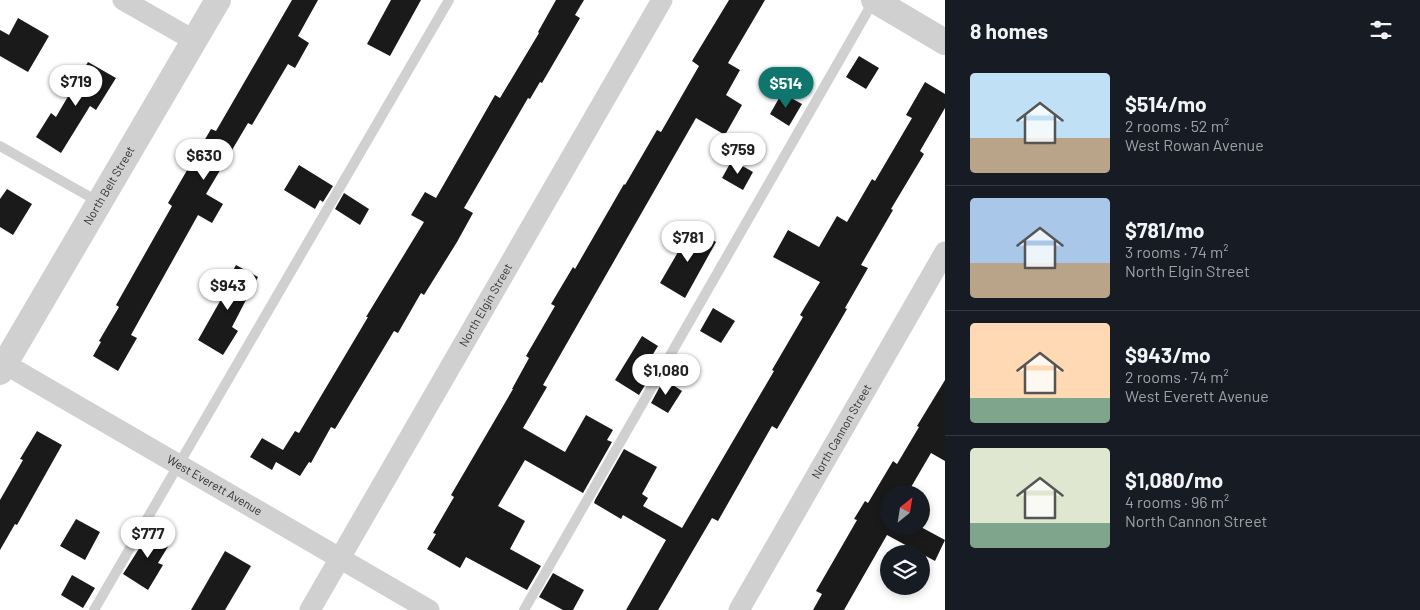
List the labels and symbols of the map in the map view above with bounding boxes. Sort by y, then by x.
pin: $719 [46,64,106,107]
pin: $514 [756,66,816,109]
pin: $759 [708,132,768,175]
pin: $630 [174,138,234,181]
street label: North Belt Street [80,143,137,227]
pin: $781 [658,220,718,263]
street label: North Elgin Street [456,261,515,349]
pin: $943 [198,268,258,311]
pin: $1,080 [625,354,707,396]
street label: North Cannon Street [808,381,874,481]
street label: West Everett Avenue [165,451,265,518]
north arrow [880,485,930,535]
pin: $777 [118,516,178,559]

